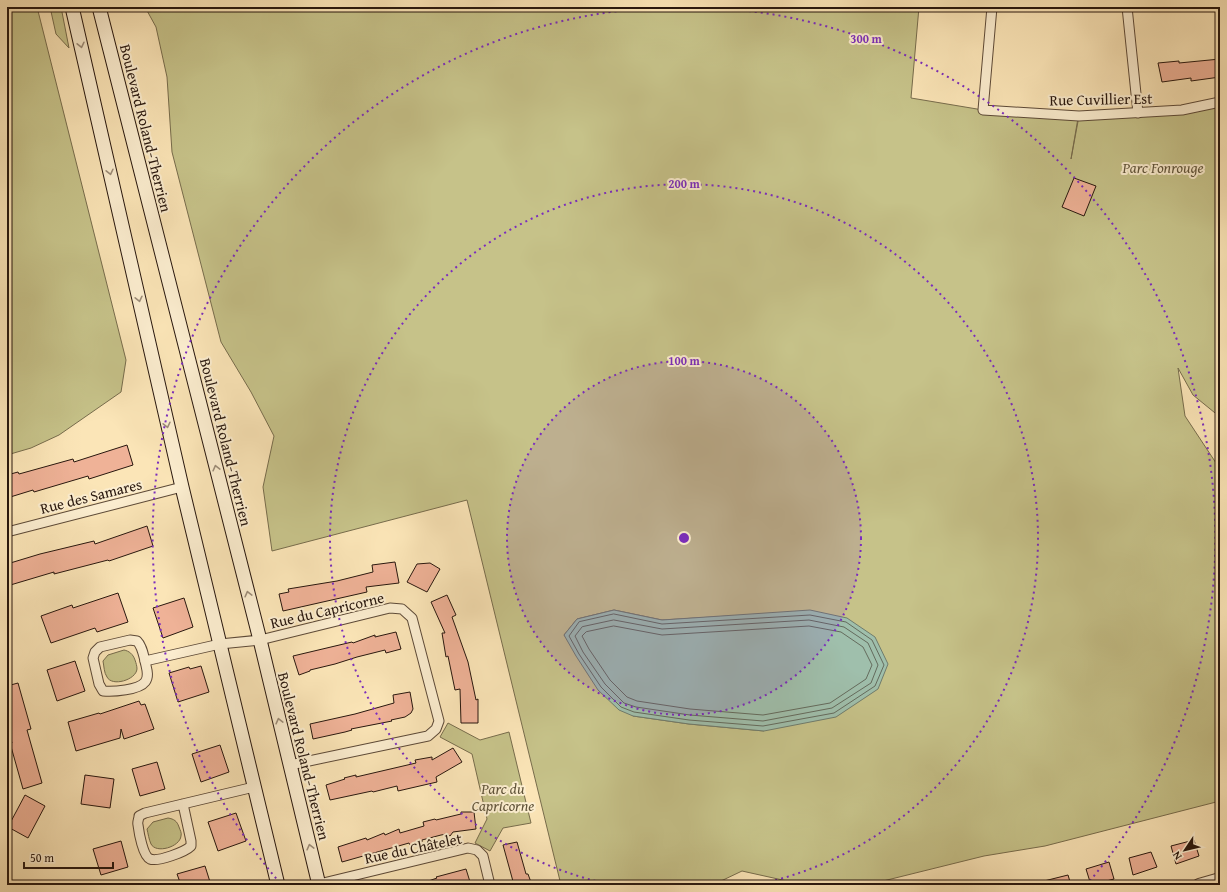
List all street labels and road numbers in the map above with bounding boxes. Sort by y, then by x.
street label: Boulevard Roland-Therrien [115,42,177,215]
street label: Rue Cuvillier Est [1049,88,1153,110]
street label: Boulevard Roland-Therrien [195,356,257,529]
street label: Rue des Samares [38,473,144,519]
street label: Rue du Capricorne [268,587,386,633]
street label: Boulevard Roland-Therrien [273,670,335,843]
street label: Rue du Châtelet [362,827,464,869]

